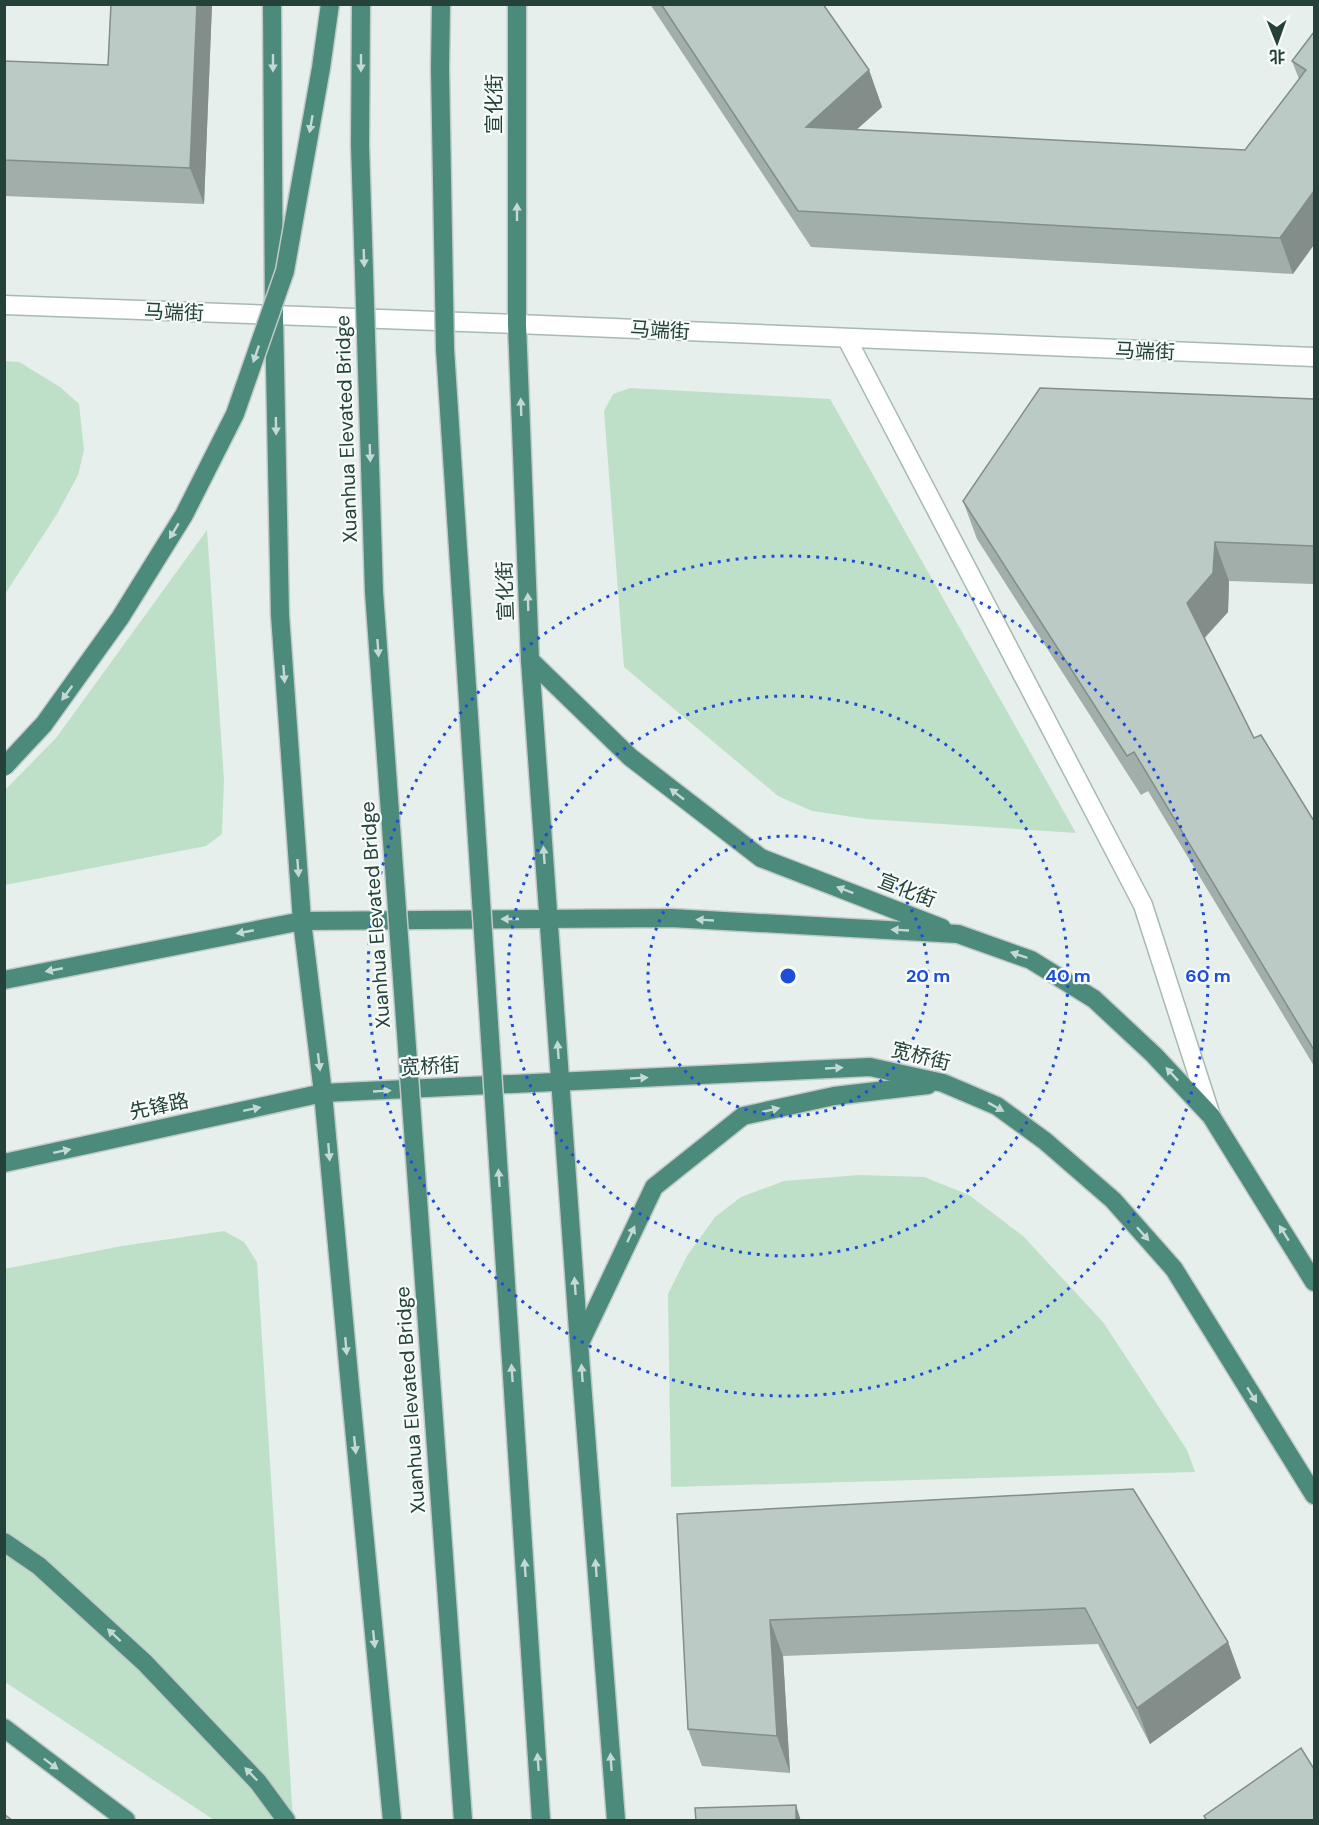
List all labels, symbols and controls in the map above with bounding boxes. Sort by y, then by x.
north arrow [1247,12,1307,72]
text: 北 [1269,46,1285,67]
one-way arrow [268,53,278,72]
one-way arrow [356,53,366,72]
street label: 宣化街 [481,74,507,134]
one-way arrow [306,115,315,134]
one-way arrow [512,202,522,221]
one-way arrow [359,248,368,267]
street label: 马端街 [144,298,204,326]
street label: Xuanhua Elevated Bridge [329,315,363,543]
street label: 马端街 [629,315,691,345]
street label: 马端街 [1115,337,1175,365]
one-way arrow [251,345,260,363]
one-way arrow [516,397,525,416]
one-way arrow [272,416,281,435]
one-way arrow [365,443,374,462]
one-way arrow [169,523,180,539]
street label: 宣化街 [491,561,519,621]
one-way arrow [524,592,533,611]
one-way arrow [373,638,383,657]
one-way arrow [280,664,289,683]
one-way arrow [61,686,73,701]
one-way arrow [670,788,685,800]
street label: Xuanhua Elevated Bridge [354,801,396,1029]
one-way arrow [540,846,549,865]
one-way arrow [294,859,303,878]
street label: 宣化街 [874,867,940,913]
one-way arrow [835,885,853,895]
one-way arrow [500,914,519,924]
one-way arrow [695,915,714,924]
one-way arrow [890,926,909,935]
one-way arrow [235,928,254,937]
one-way arrow [1010,950,1028,960]
text: 20 m [906,964,950,988]
text: 40 m [1045,964,1091,988]
text: 60 m [1185,964,1231,988]
one-way arrow [44,966,63,975]
centre of rings [778,966,798,986]
street label: 宽桥街 [889,1036,953,1076]
one-way arrow [554,1040,563,1059]
street label: 宽桥街 [399,1051,461,1081]
one-way arrow [315,1053,324,1072]
one-way arrow [825,1064,844,1073]
one-way arrow [1165,1066,1179,1081]
one-way arrow [630,1073,649,1082]
one-way arrow [372,1086,391,1095]
street label: 先锋路 [127,1087,191,1125]
one-way arrow [988,1102,1005,1112]
one-way arrow [243,1104,262,1113]
one-way arrow [762,1105,780,1115]
one-way arrow [324,1142,333,1161]
one-way arrow [52,1145,71,1155]
one-way arrow [495,1169,504,1188]
one-way arrow [1278,1224,1289,1241]
one-way arrow [627,1226,636,1243]
one-way arrow [1136,1226,1150,1241]
one-way arrow [570,1276,580,1295]
street label: Xuanhua Elevated Bridge [389,1286,431,1514]
one-way arrow [341,1336,351,1355]
one-way arrow [507,1363,517,1382]
one-way arrow [577,1364,586,1383]
one-way arrow [1247,1387,1258,1403]
one-way arrow [350,1435,360,1454]
one-way arrow [520,1558,530,1577]
one-way arrow [592,1558,601,1577]
one-way arrow [107,1629,122,1642]
one-way arrow [369,1629,379,1648]
one-way arrow [533,1753,542,1772]
one-way arrow [607,1753,616,1772]
one-way arrow [43,1757,59,1770]
one-way arrow [244,1768,258,1782]

